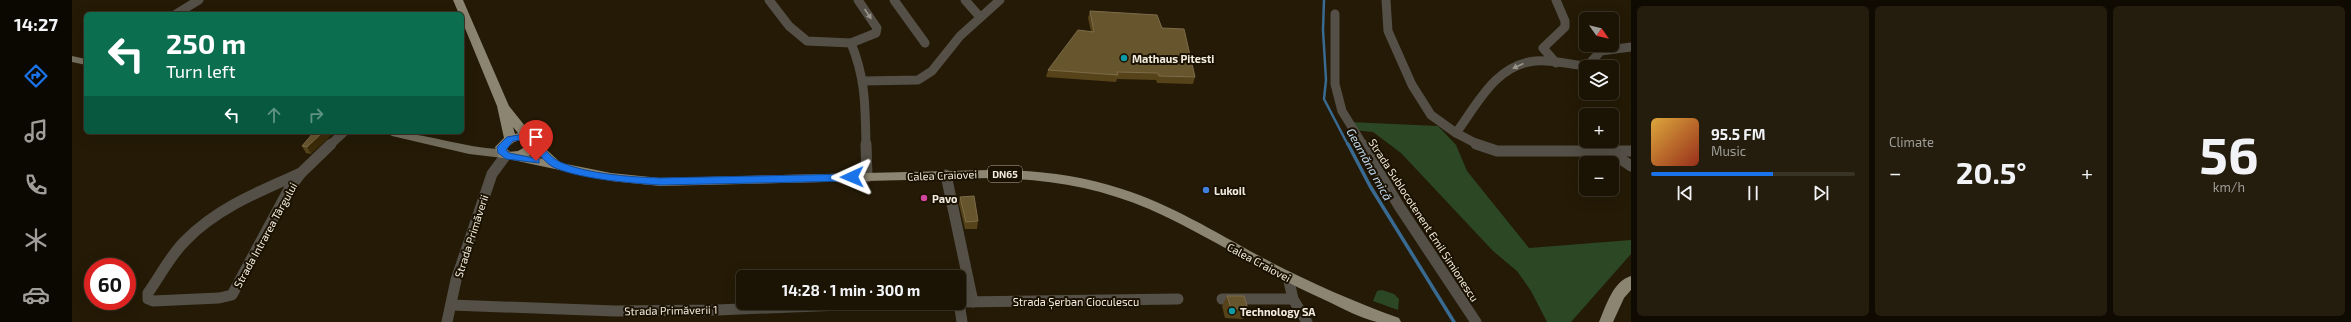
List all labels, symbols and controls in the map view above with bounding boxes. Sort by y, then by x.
one-way arrow [864,9,872,19]
north arrow [1579,12,1619,52]
map controls [1579,12,1619,196]
text: 14:27 [14,13,58,35]
text: 250 m [166,26,246,60]
icon: left [100,28,152,80]
place label: Mathaus Pitesti [1132,52,1214,65]
marker: Mathaus Pitesti [1119,53,1129,63]
text: Turn left [166,60,236,82]
button: layers [1579,60,1619,100]
icon: directions [22,62,50,90]
one-way arrow [1512,63,1523,69]
icon: left [221,104,243,126]
icon: ahead [263,104,285,126]
icon: right [305,104,327,126]
button: + [1579,108,1619,148]
icon: music [22,117,50,145]
pin [519,120,553,161]
text: 56 [2199,122,2259,184]
water label: Geamăna mică [1344,125,1396,203]
text: 95.5 FM [1711,125,1765,143]
icon: arrive [525,126,547,148]
text: Climate [1889,134,1934,150]
street label: Strada Sublocotenent Emil Simionescu [1366,136,1482,304]
text: Music [1711,143,1746,159]
text: 20.5° [1956,154,2027,190]
position arrow [831,156,873,198]
button: − [1579,156,1619,196]
text: − [1889,159,1902,185]
text: + [2081,159,2093,185]
road number: DN65 [988,166,1022,182]
street label: Calea Craiovei [907,167,977,183]
icon: phone [22,171,50,199]
text: km/h [2213,179,2245,195]
street label: Strada Intrarea Târgului [231,180,299,290]
icon: previous [1674,182,1696,204]
icon: pause [1742,182,1764,204]
icon: next [1810,182,1832,204]
place label: Lukoil [1214,184,1246,197]
marker: Lukoil [1201,185,1211,195]
place label: Pavo [932,192,958,205]
street label: Strada Primăverii [451,193,491,279]
marker: Pavo [919,193,929,203]
icon: climate [22,226,50,254]
street label: Calea Craiovei [1225,240,1293,284]
speed limit sign: 60 [84,258,136,310]
icon: car [22,281,50,309]
text: 14:28 · 1 min · 300 m [782,281,920,299]
street label: Strada Șerban Cioculescu [1013,295,1139,310]
street label: Strada Primăverii 1 [624,303,718,317]
place label: Technology SA [1240,305,1316,319]
marker: Technology SA [1227,306,1237,316]

